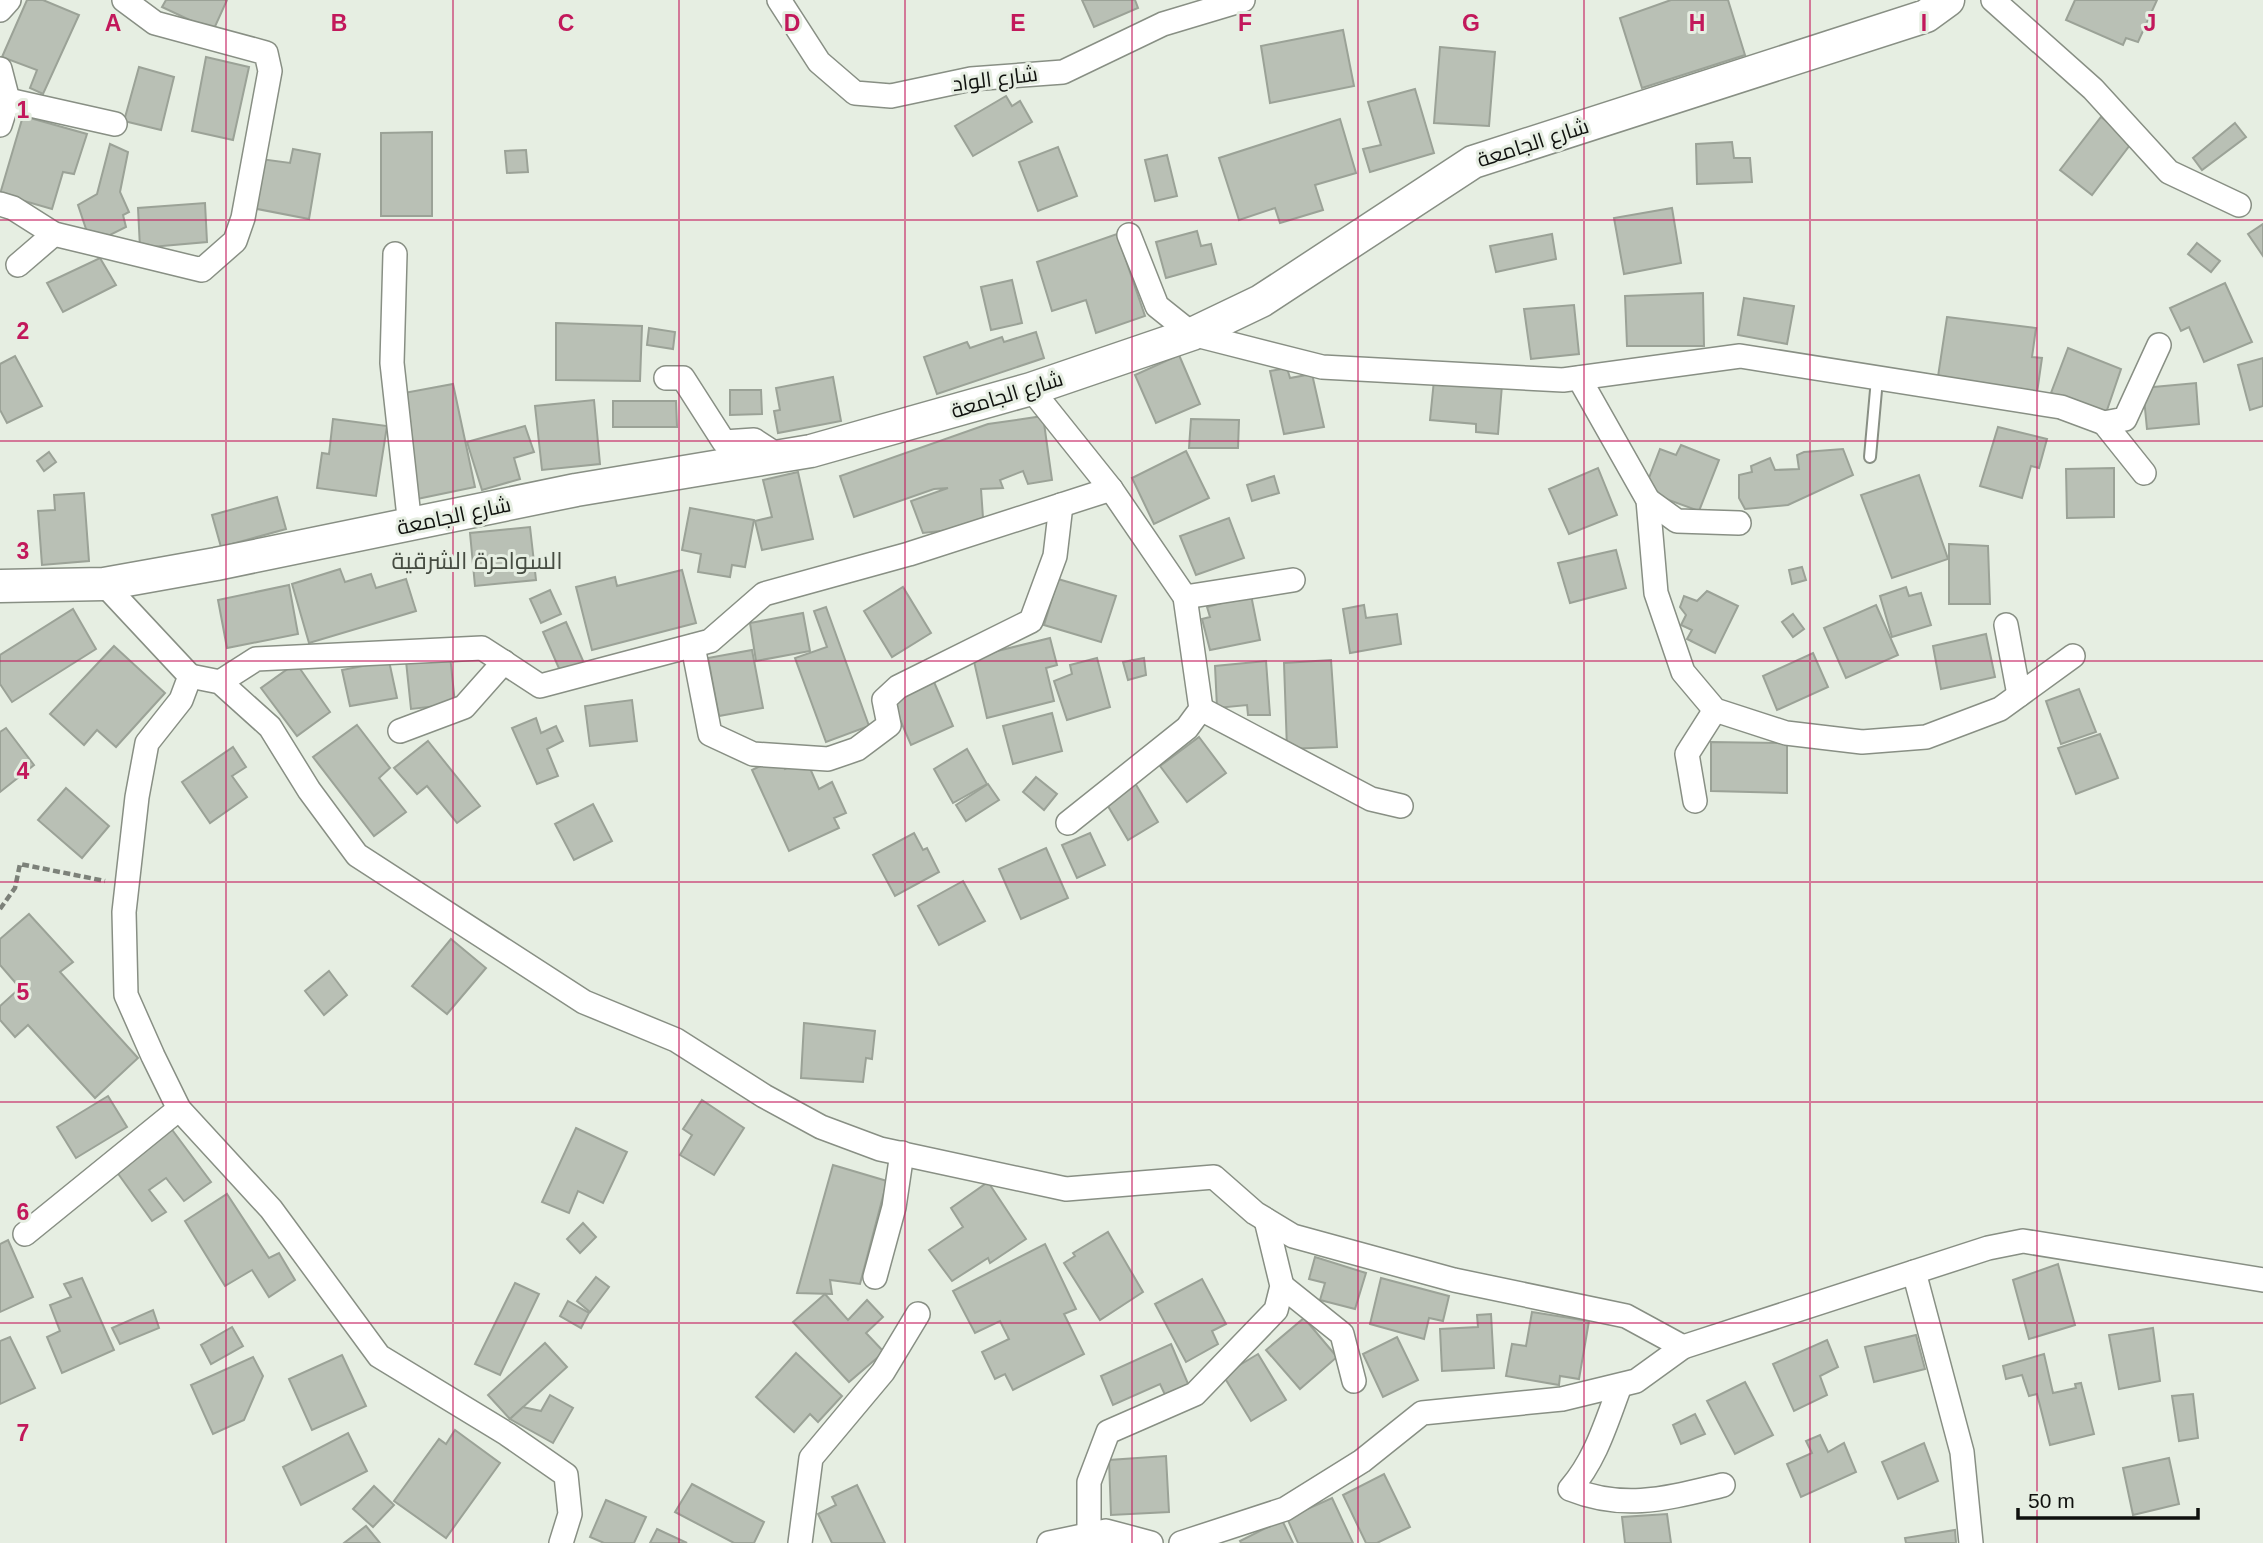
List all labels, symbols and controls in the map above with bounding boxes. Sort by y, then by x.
text: A [105,10,121,36]
text: B [331,10,347,36]
text: C [558,10,574,36]
text: D [784,10,800,36]
text: E [1010,10,1026,36]
text: F [1238,10,1252,36]
text: G [1462,10,1480,36]
text: H [1689,10,1705,36]
text: I [1921,10,1927,36]
text: J [2144,10,2156,36]
street label: شارع الواد [951,62,1039,98]
text: 1 [17,97,30,123]
street label: شارع الجامعة [1474,114,1592,174]
text: 2 [17,318,29,344]
street label: شارع الجامعة [948,367,1066,425]
street label: شارع الجامعة [395,492,514,542]
text: 3 [17,538,29,564]
district label: السواحرة الشرقية [391,547,563,574]
text: 4 [17,758,30,784]
text: 5 [17,979,30,1005]
text: 6 [17,1199,29,1225]
text: 7 [17,1420,29,1446]
scale bar [2018,1476,2198,1520]
text: 50 m [2028,1489,2075,1512]

